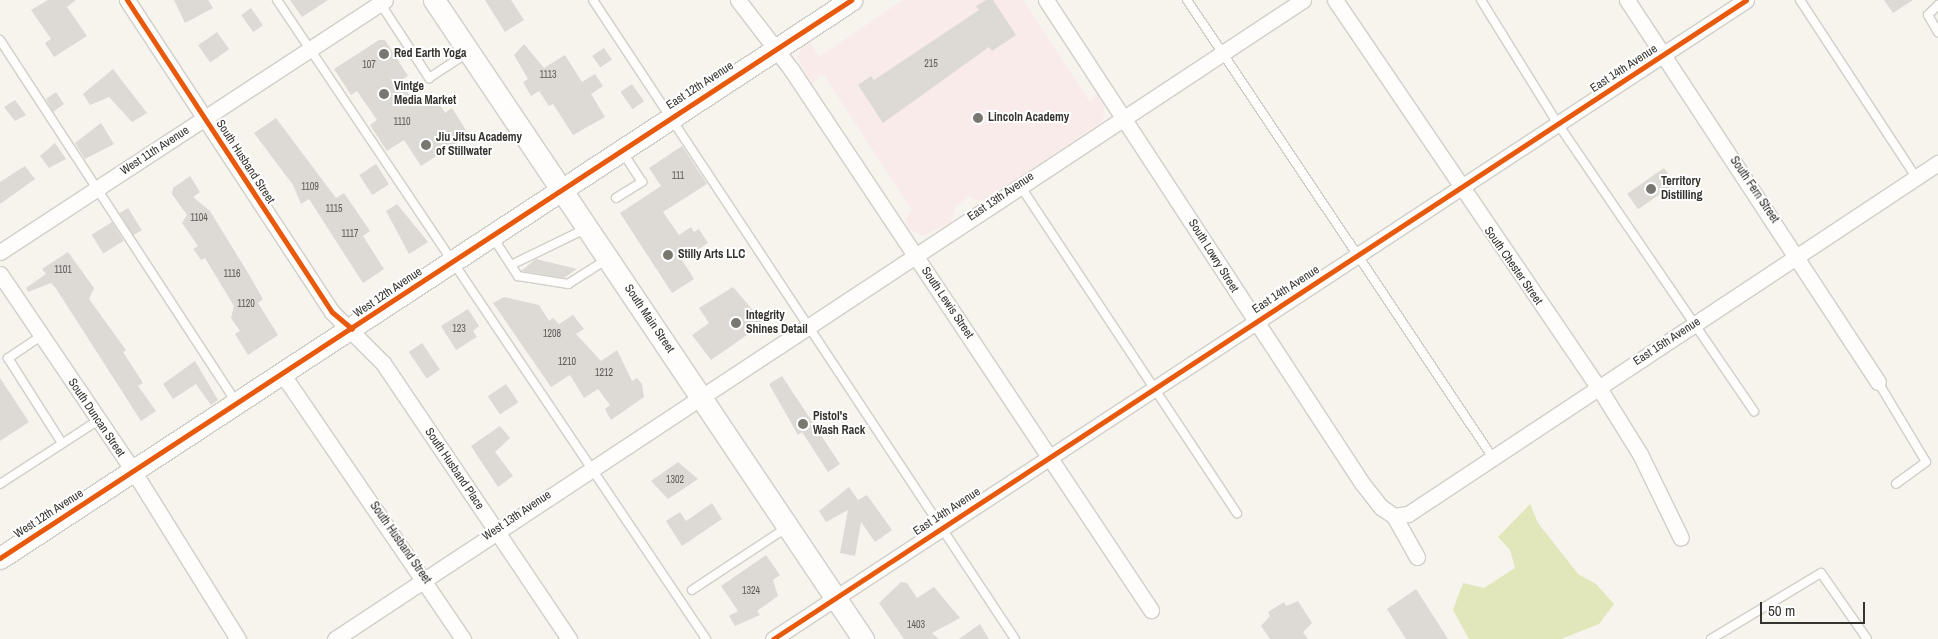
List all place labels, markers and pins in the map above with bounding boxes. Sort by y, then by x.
place label: Red Earth Yoga [394,47,467,61]
marker: Red Earth Yoga [378,48,390,60]
place label: Vintge Media Market [394,80,456,108]
marker: Vintge Media Market [378,88,390,100]
place label: Lincoln Academy [988,111,1069,125]
marker: Lincoln Academy [972,112,984,124]
place label: Jiu Jitsu Academy of Stillwater [436,131,522,159]
marker: Jiu Jitsu Academy of Stillwater [420,139,432,151]
place label: Territory Distilling [1661,175,1703,203]
marker: Territory Distilling [1645,183,1657,195]
place label: Stilly Arts LLC [678,248,746,262]
marker: Stilly Arts LLC [662,249,674,261]
place label: Integrity Shines Detail [746,309,808,337]
marker: Integrity Shines Detail [730,317,742,329]
place label: Pistol's Wash Rack [813,410,865,438]
marker: Pistol's Wash Rack [797,418,809,430]

